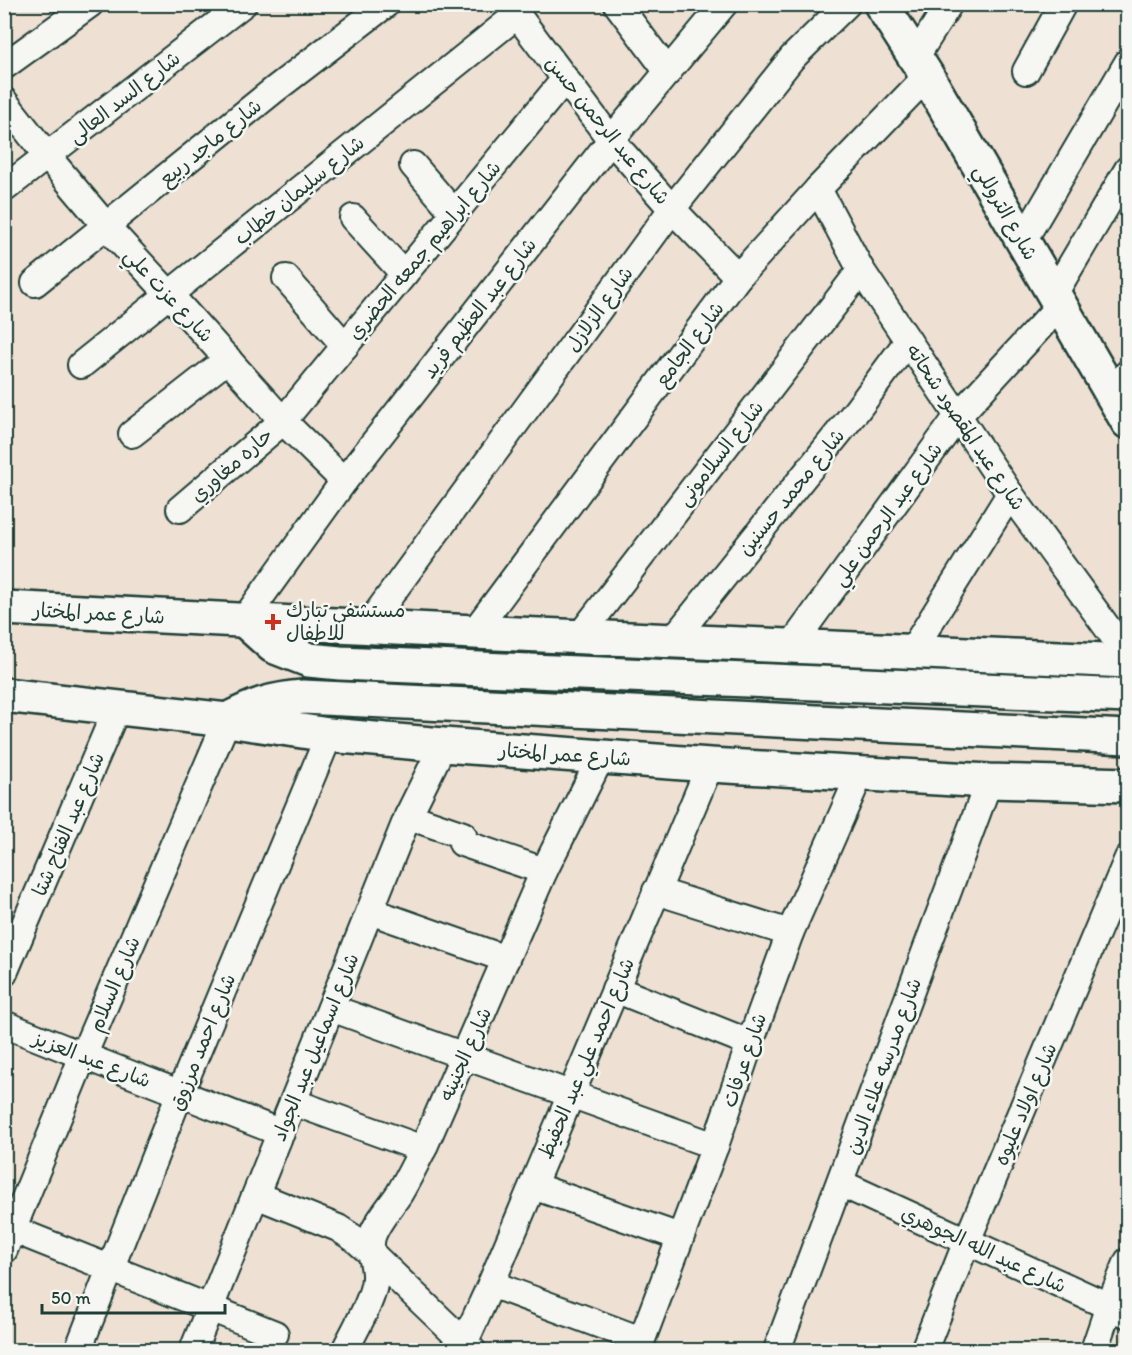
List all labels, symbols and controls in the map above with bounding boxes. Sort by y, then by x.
street label: شارع السد العالى [63,46,186,150]
street label: شارع عبد الرحمن حسن [539,51,675,210]
street label: شارع ماجد ربيع [154,93,268,193]
street label: شارع سليمان خطاب [229,130,370,251]
street label: شارع ابراهيم جمعه الحضري [342,156,508,346]
street label: شارع التروللي [964,160,1043,267]
street label: شارع عبد العظيم فريد [417,233,544,386]
street label: شارع عزت علي [115,243,219,351]
street label: شارع الزلازل [560,262,640,358]
street label: شارع الجامع [649,297,731,393]
street label: شارع عبد المقصود شحاته [900,339,1031,516]
street label: شارع السلامونى [672,396,770,512]
street label: حاره مغاوري [185,423,279,509]
street label: شارع محمد حسنين [733,424,851,562]
street label: شارع عبد الرحمن علي [827,437,952,594]
street label: شارع عمر المختار [30,597,166,630]
place label: مستشفى تبارك للاطفال [286,598,405,645]
marker: مستشفى تبارك للاطفال [264,613,282,631]
street label: شارع عمر المختار [496,737,632,773]
street label: شارع عبد الفتاح شتا [27,749,111,900]
street label: شارع السلام [83,933,148,1037]
street label: شارع اسماعيل عبد الجواد [266,950,366,1145]
street label: شارع احمد علي عبد الحفيظ [533,954,645,1164]
street label: شارع احمد مرزوق [164,970,242,1115]
street label: شارع مدرسه علاء الدين [840,974,928,1158]
street label: شارع الجنينه [434,1003,498,1105]
street label: شارع عرفات [717,1010,773,1111]
street label: شارع عبد العزيز [27,1025,154,1094]
street label: شارع اولاد عليوه [988,1039,1063,1170]
street label: شارع عبد الله الجوهري [896,1200,1070,1301]
scale bar [42,1277,225,1315]
text: 50 m [51,1287,91,1309]

